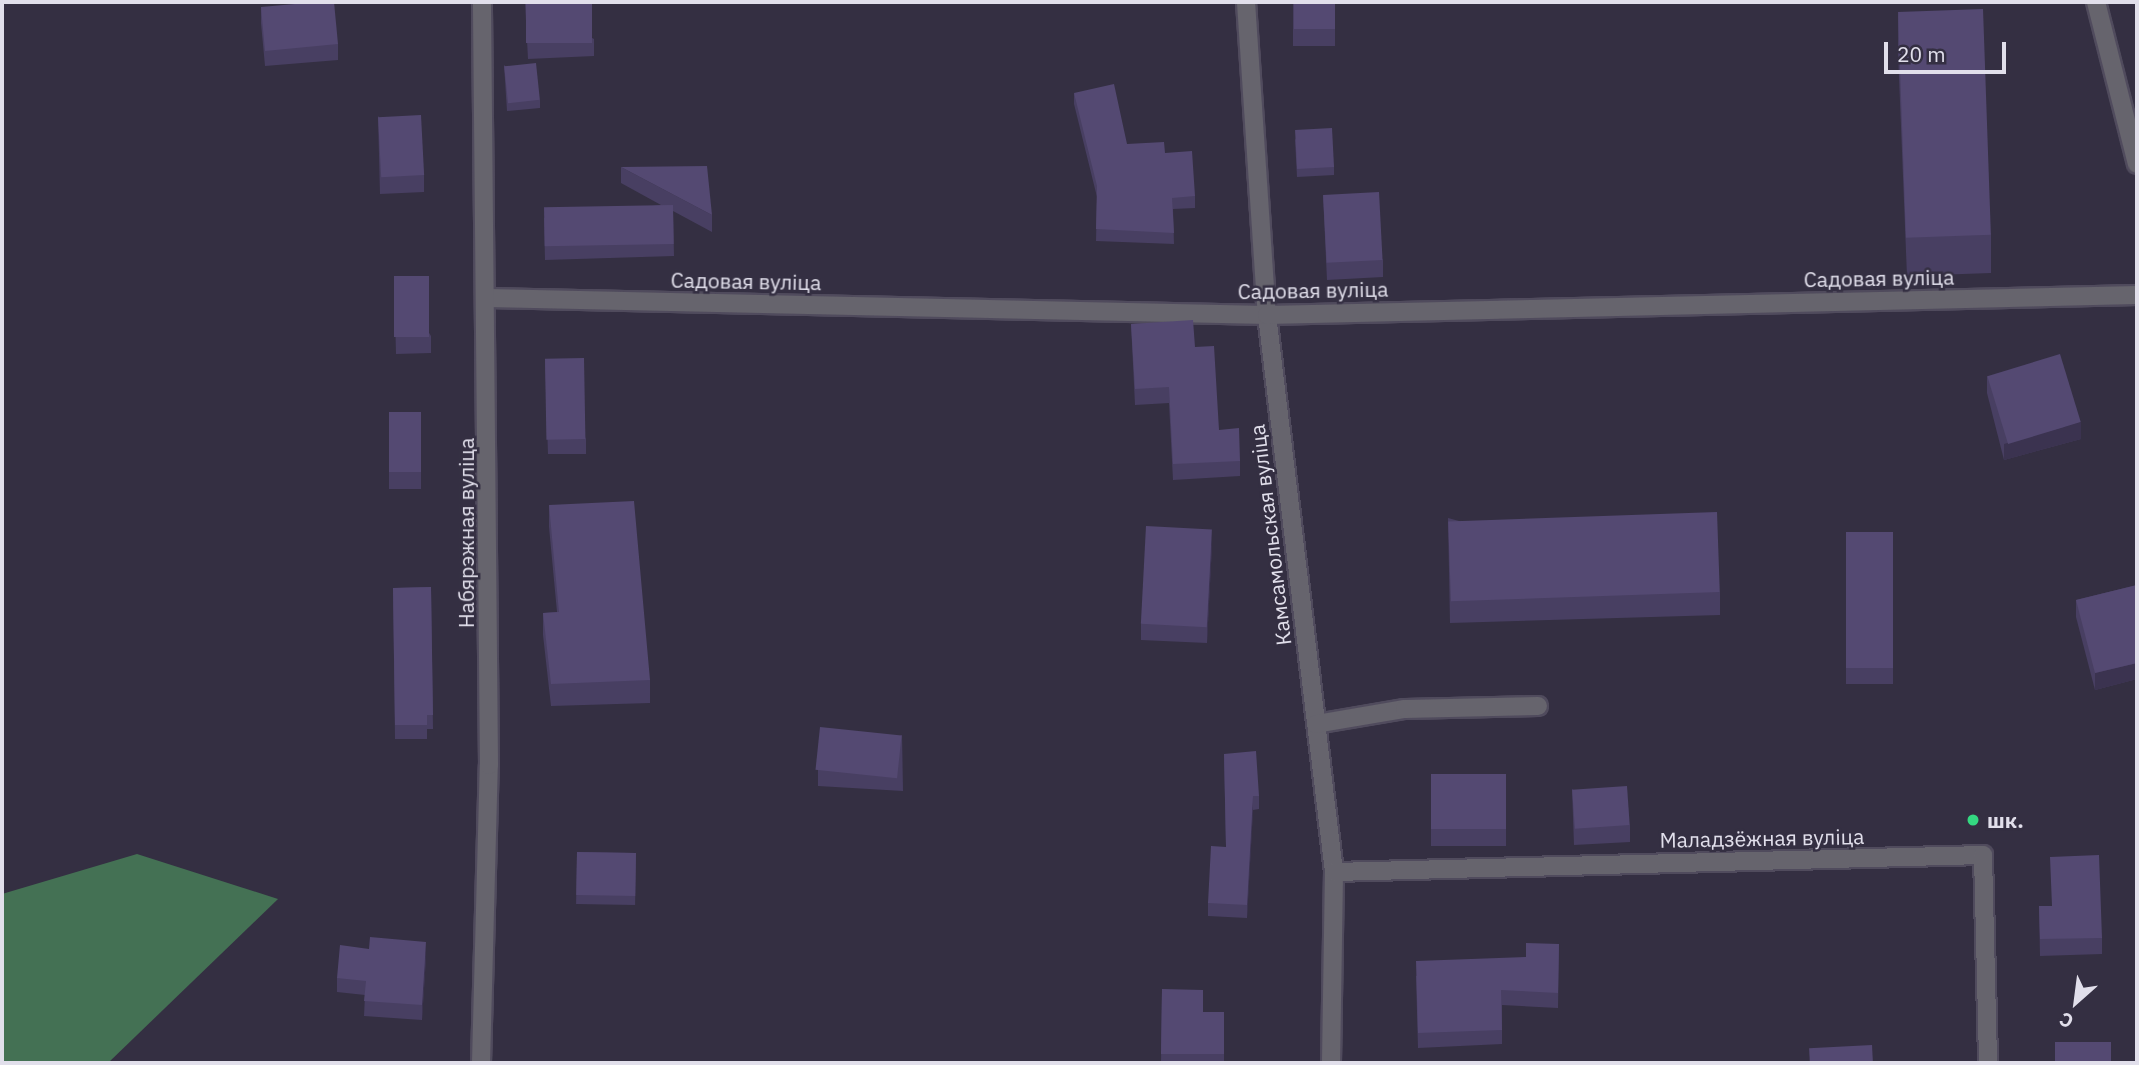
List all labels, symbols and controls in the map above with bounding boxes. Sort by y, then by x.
scale bar [1887,28,2010,72]
text: 20 m [1897,40,1946,68]
street label: Садовая вуліца [1803,264,1955,292]
street label: Садовая вуліца [670,267,822,295]
street label: Садовая вуліца [1237,276,1389,304]
street label: Камсамольская вуліца [1244,423,1296,647]
street label: Набярэжная вуліца [453,438,479,628]
place label: шк. [1987,807,2024,833]
marker: шк. [1965,812,1981,828]
street label: Маладзёжная вуліца [1659,824,1865,852]
north arrow [2041,967,2111,1037]
text: С [2055,1007,2077,1034]

